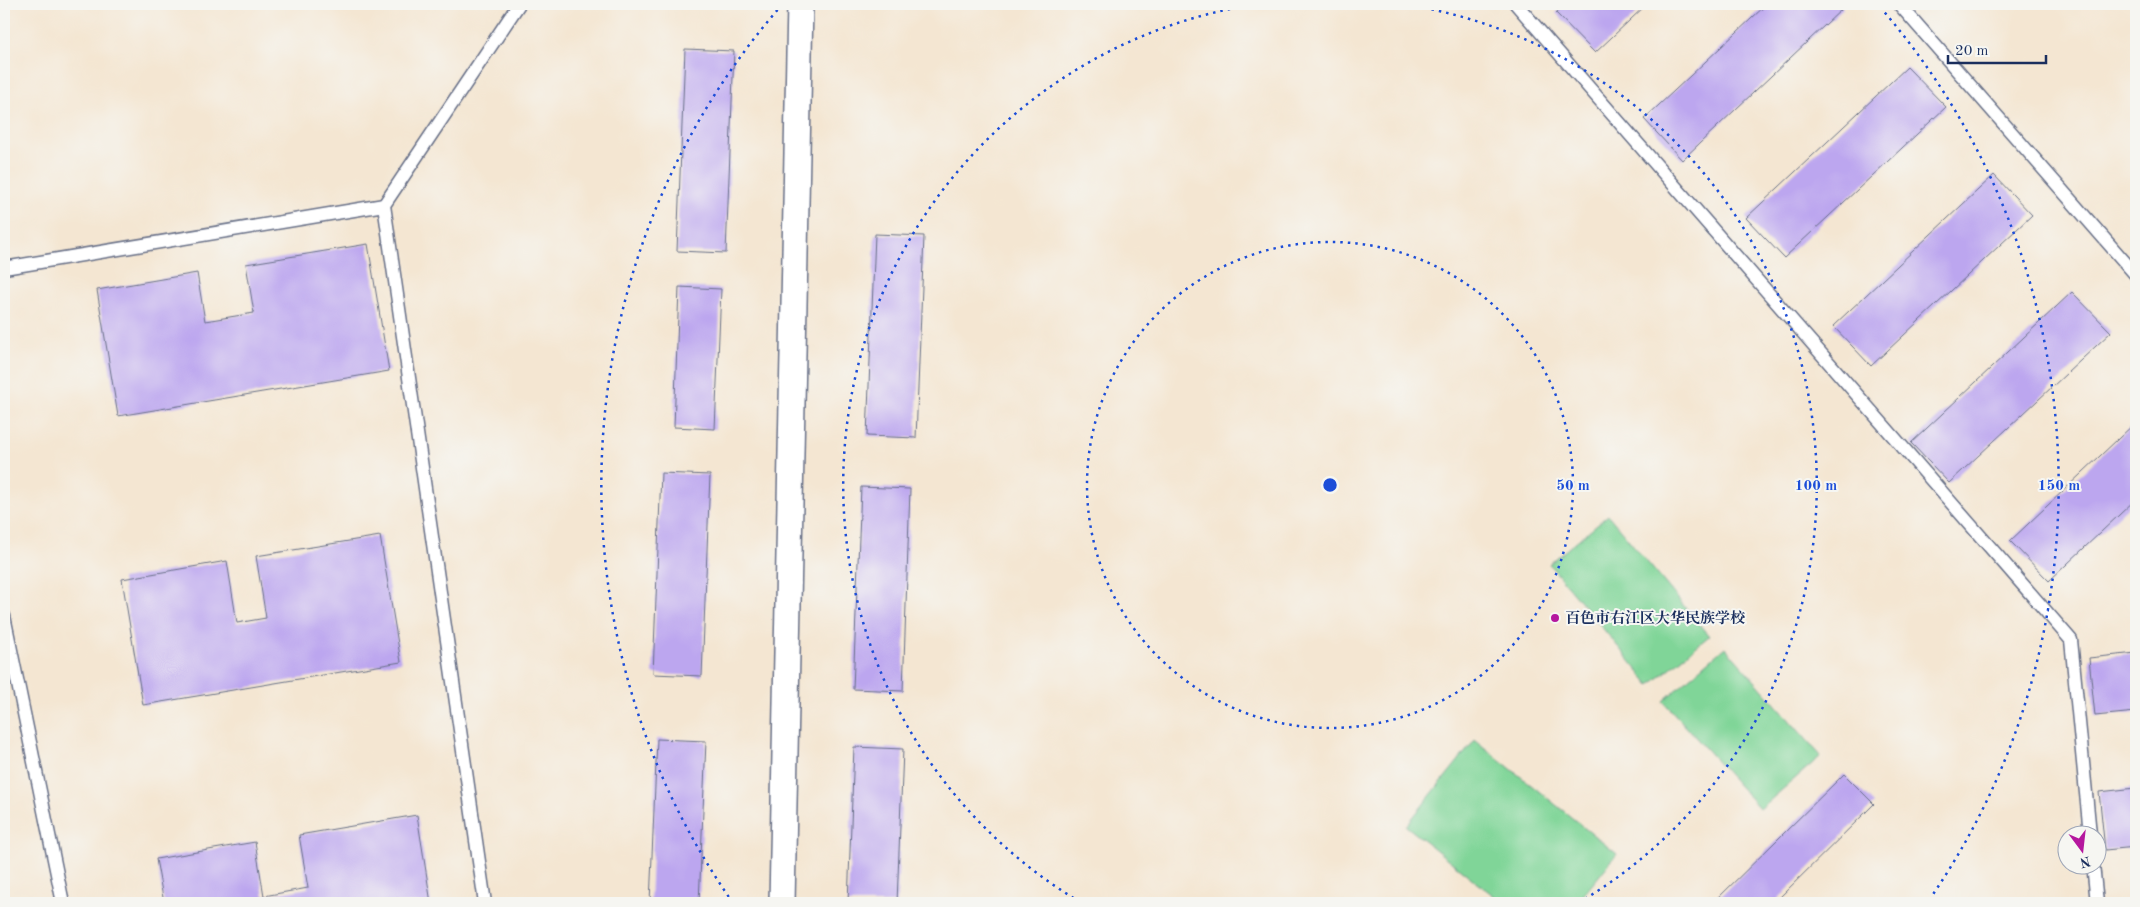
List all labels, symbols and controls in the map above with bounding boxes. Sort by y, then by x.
scale bar [1948,32,2045,64]
text: 20 m [1955,44,1989,59]
centre of rings [1321,476,1339,494]
text: 50 m [1556,479,1590,494]
text: 100 m [1795,479,1837,494]
text: 150 m [2038,479,2080,494]
place label: 百色市右江区大华民族学校 [1565,609,1746,627]
marker: 百色市右江区大华民族学校 [1549,612,1561,624]
north arrow [2058,824,2108,874]
text: N [2078,853,2092,870]

